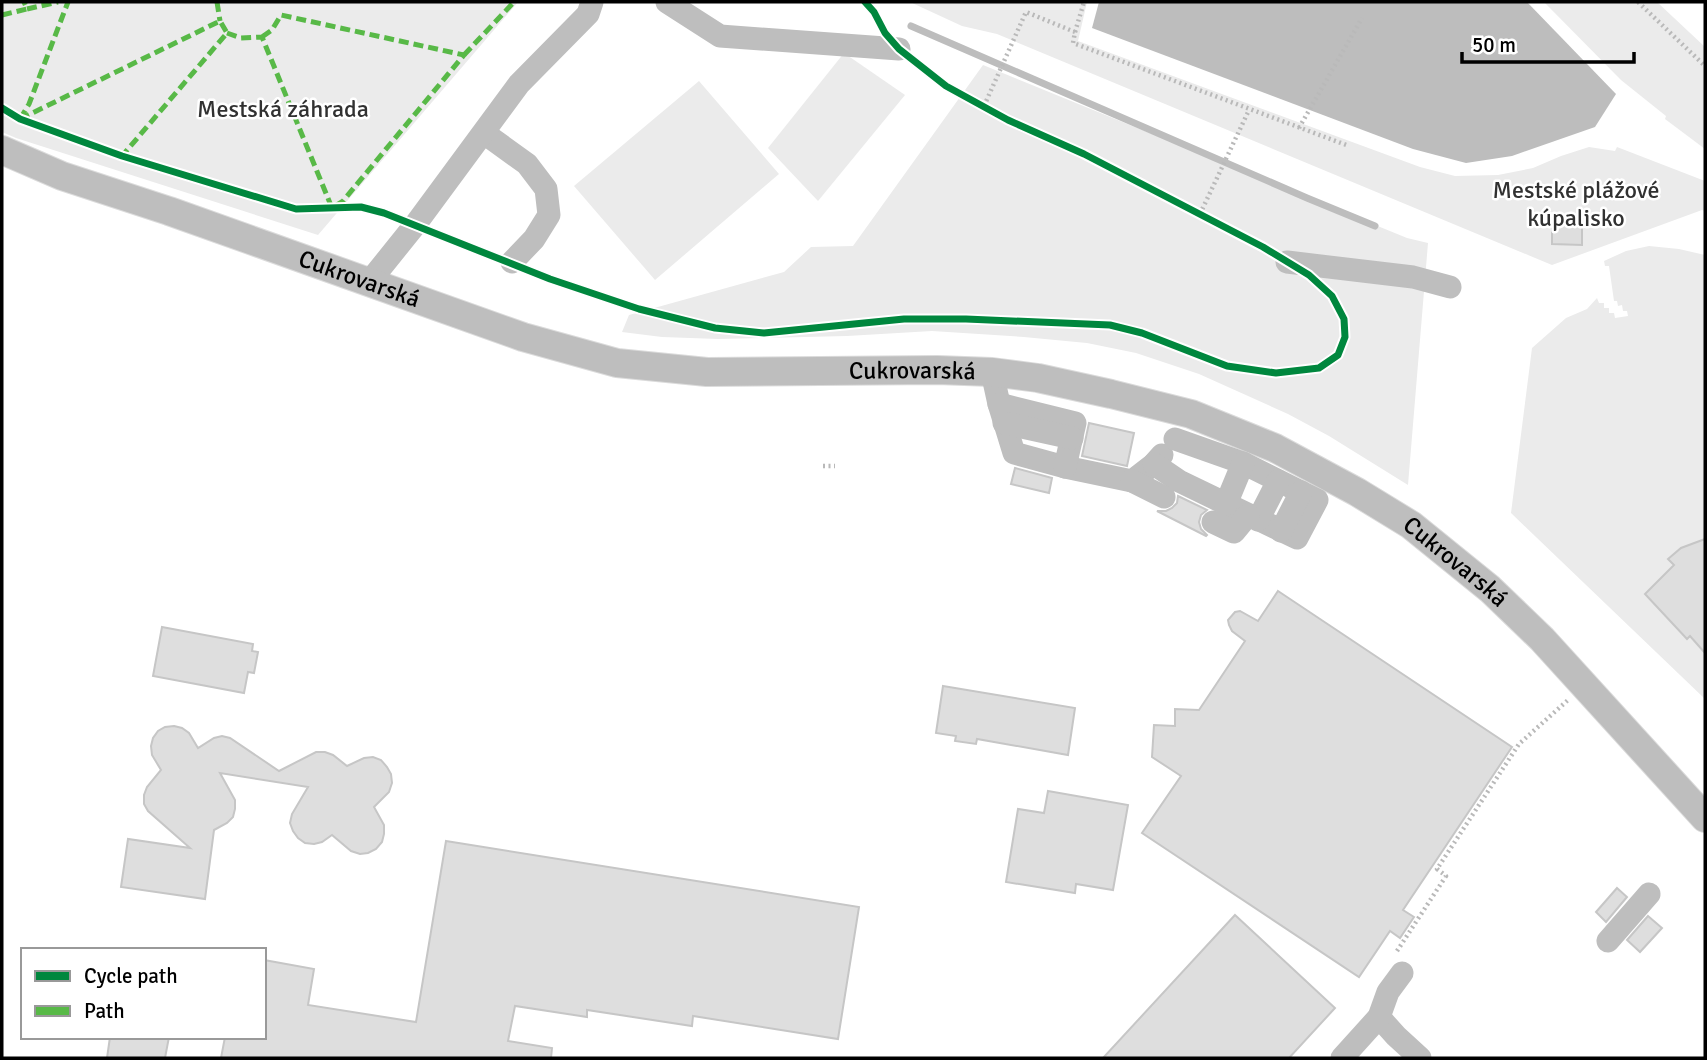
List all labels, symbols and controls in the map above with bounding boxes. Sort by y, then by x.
scale bar [1462,21,1634,65]
text: 50 m [1472,32,1516,58]
park label: Mestská záhrada [197,94,369,124]
park label: Mestské plážové kúpalisko [1493,175,1659,233]
street label: Cukrovarská [295,243,424,314]
street label: Cukrovarská [849,355,976,386]
street label: Cukrovarská [1397,510,1514,613]
legend [21,948,266,1039]
text: Cycle path [84,963,178,989]
text: Path [84,998,125,1024]

